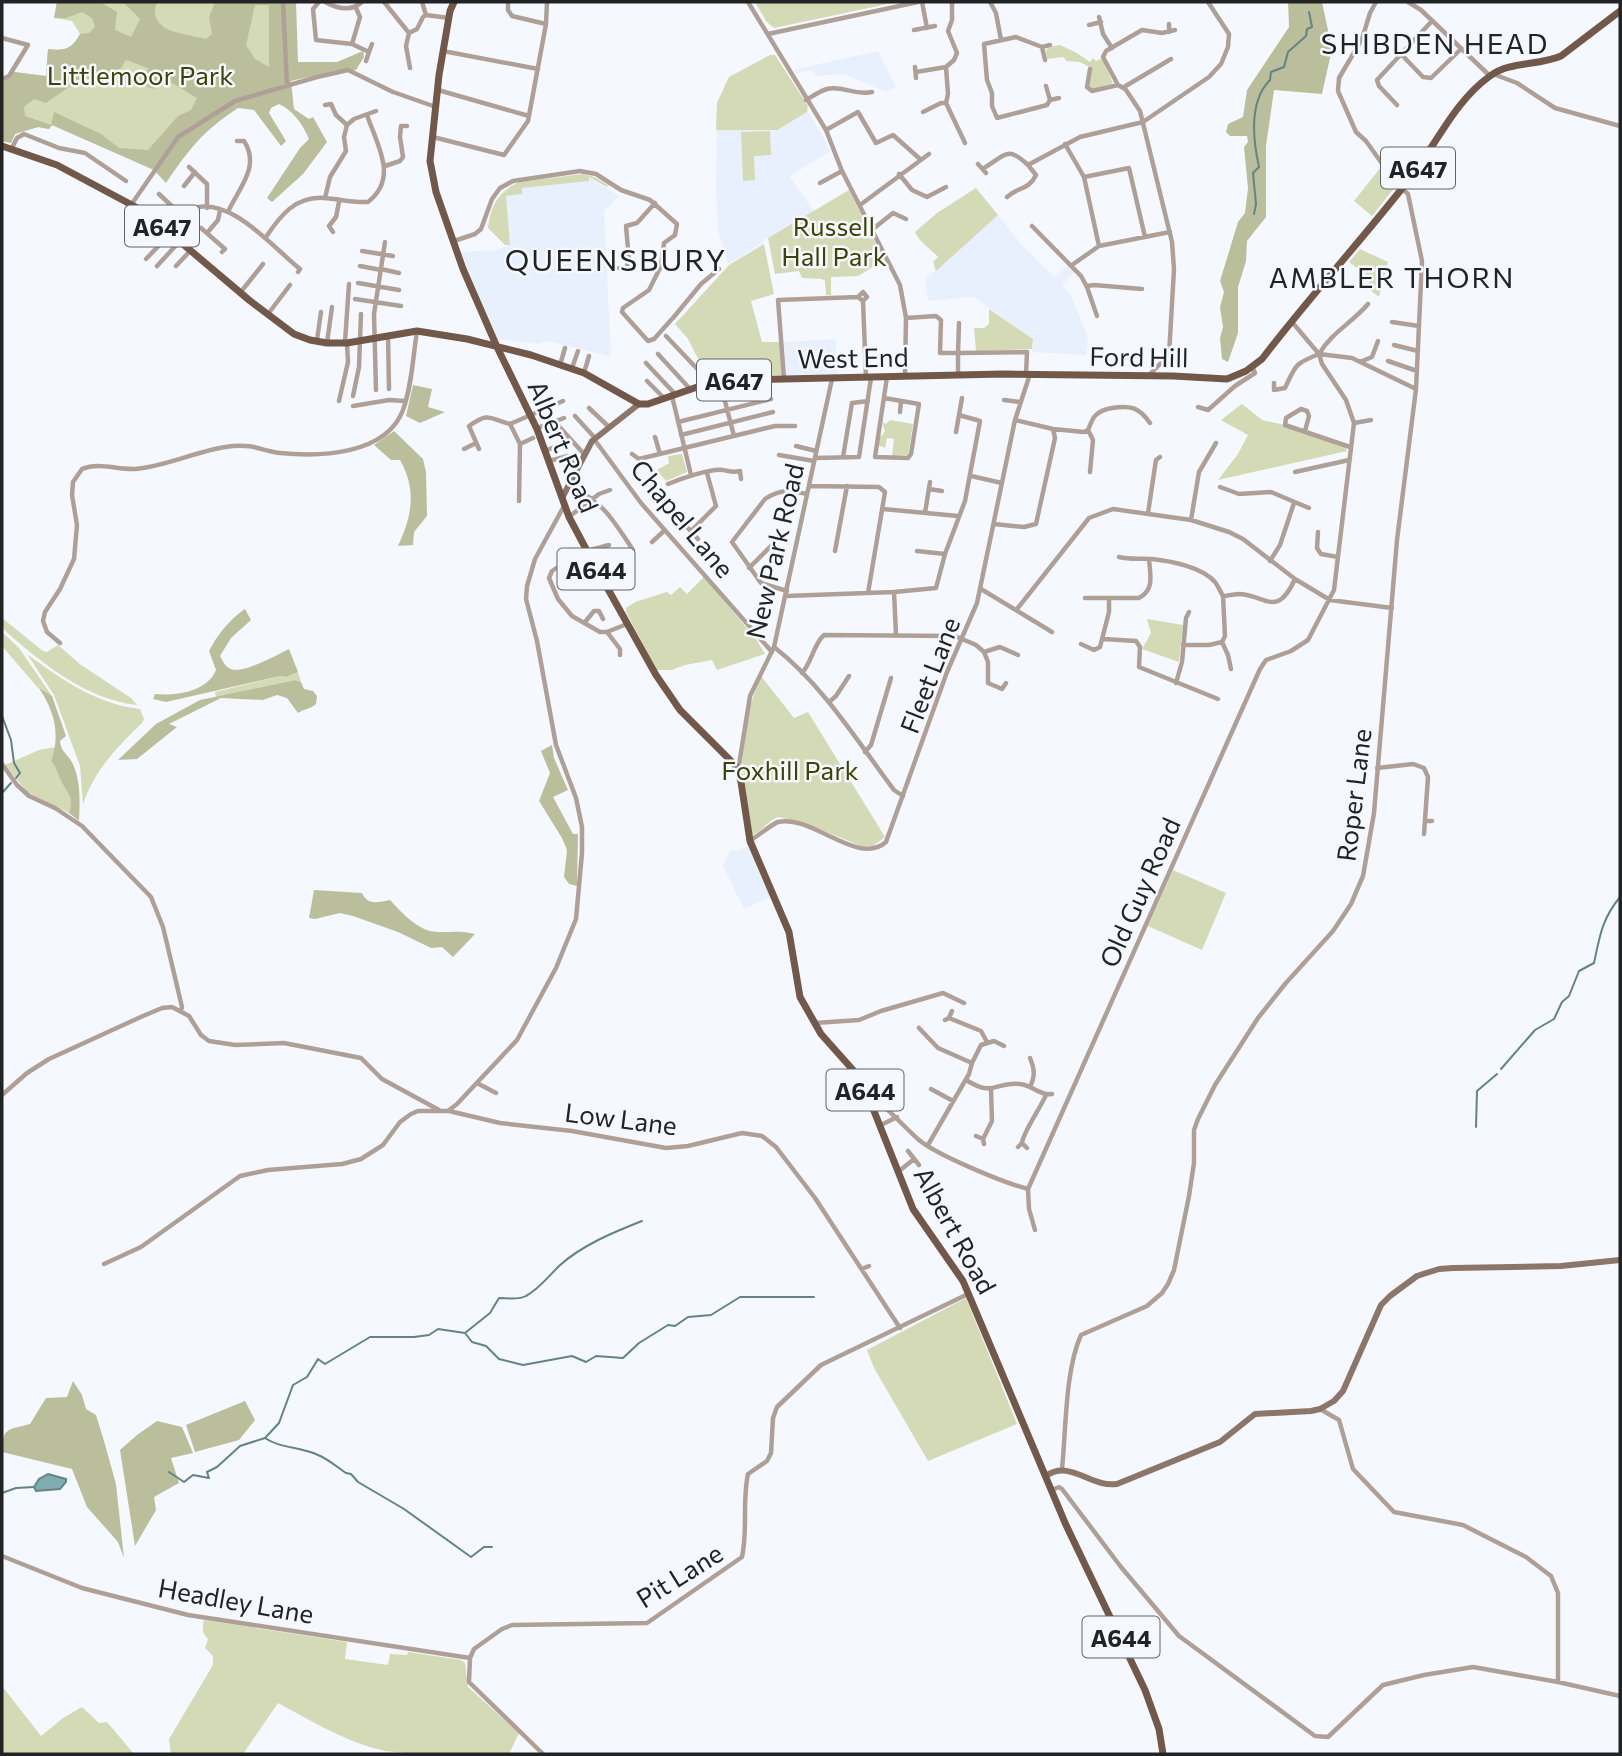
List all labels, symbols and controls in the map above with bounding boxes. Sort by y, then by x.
district label: SHIBDEN HEAD [1321,26,1549,60]
park label: Littlemoor Park [47,59,233,90]
road number: A647 [1381,148,1455,188]
road number: A647 [125,206,199,246]
park label: Russell Hall Park [781,210,887,271]
district label: QUEENSBURY [505,240,727,277]
district label: AMBLER THORN [1269,260,1515,294]
street label: Ford Hill [1089,340,1189,372]
street label: West End [797,341,909,373]
road number: A647 [697,360,771,400]
street label: Albert Road [522,375,606,517]
street label: Chapel Lane [625,453,741,583]
street label: New Park Road [739,460,809,642]
road number: A644 [558,548,634,590]
street label: Fleet Lane [893,613,965,737]
street label: Roper Lane [1329,727,1377,863]
park label: Foxhill Park [721,754,859,785]
street label: Old Guy Road [1092,812,1186,972]
road number: A644 [826,1070,903,1110]
street label: Low Lane [563,1096,679,1140]
street label: Albert Road [908,1161,1004,1299]
street label: Pit Lane [630,1536,728,1614]
street label: Headley Lane [156,1571,316,1629]
road number: A644 [1082,1616,1160,1658]

